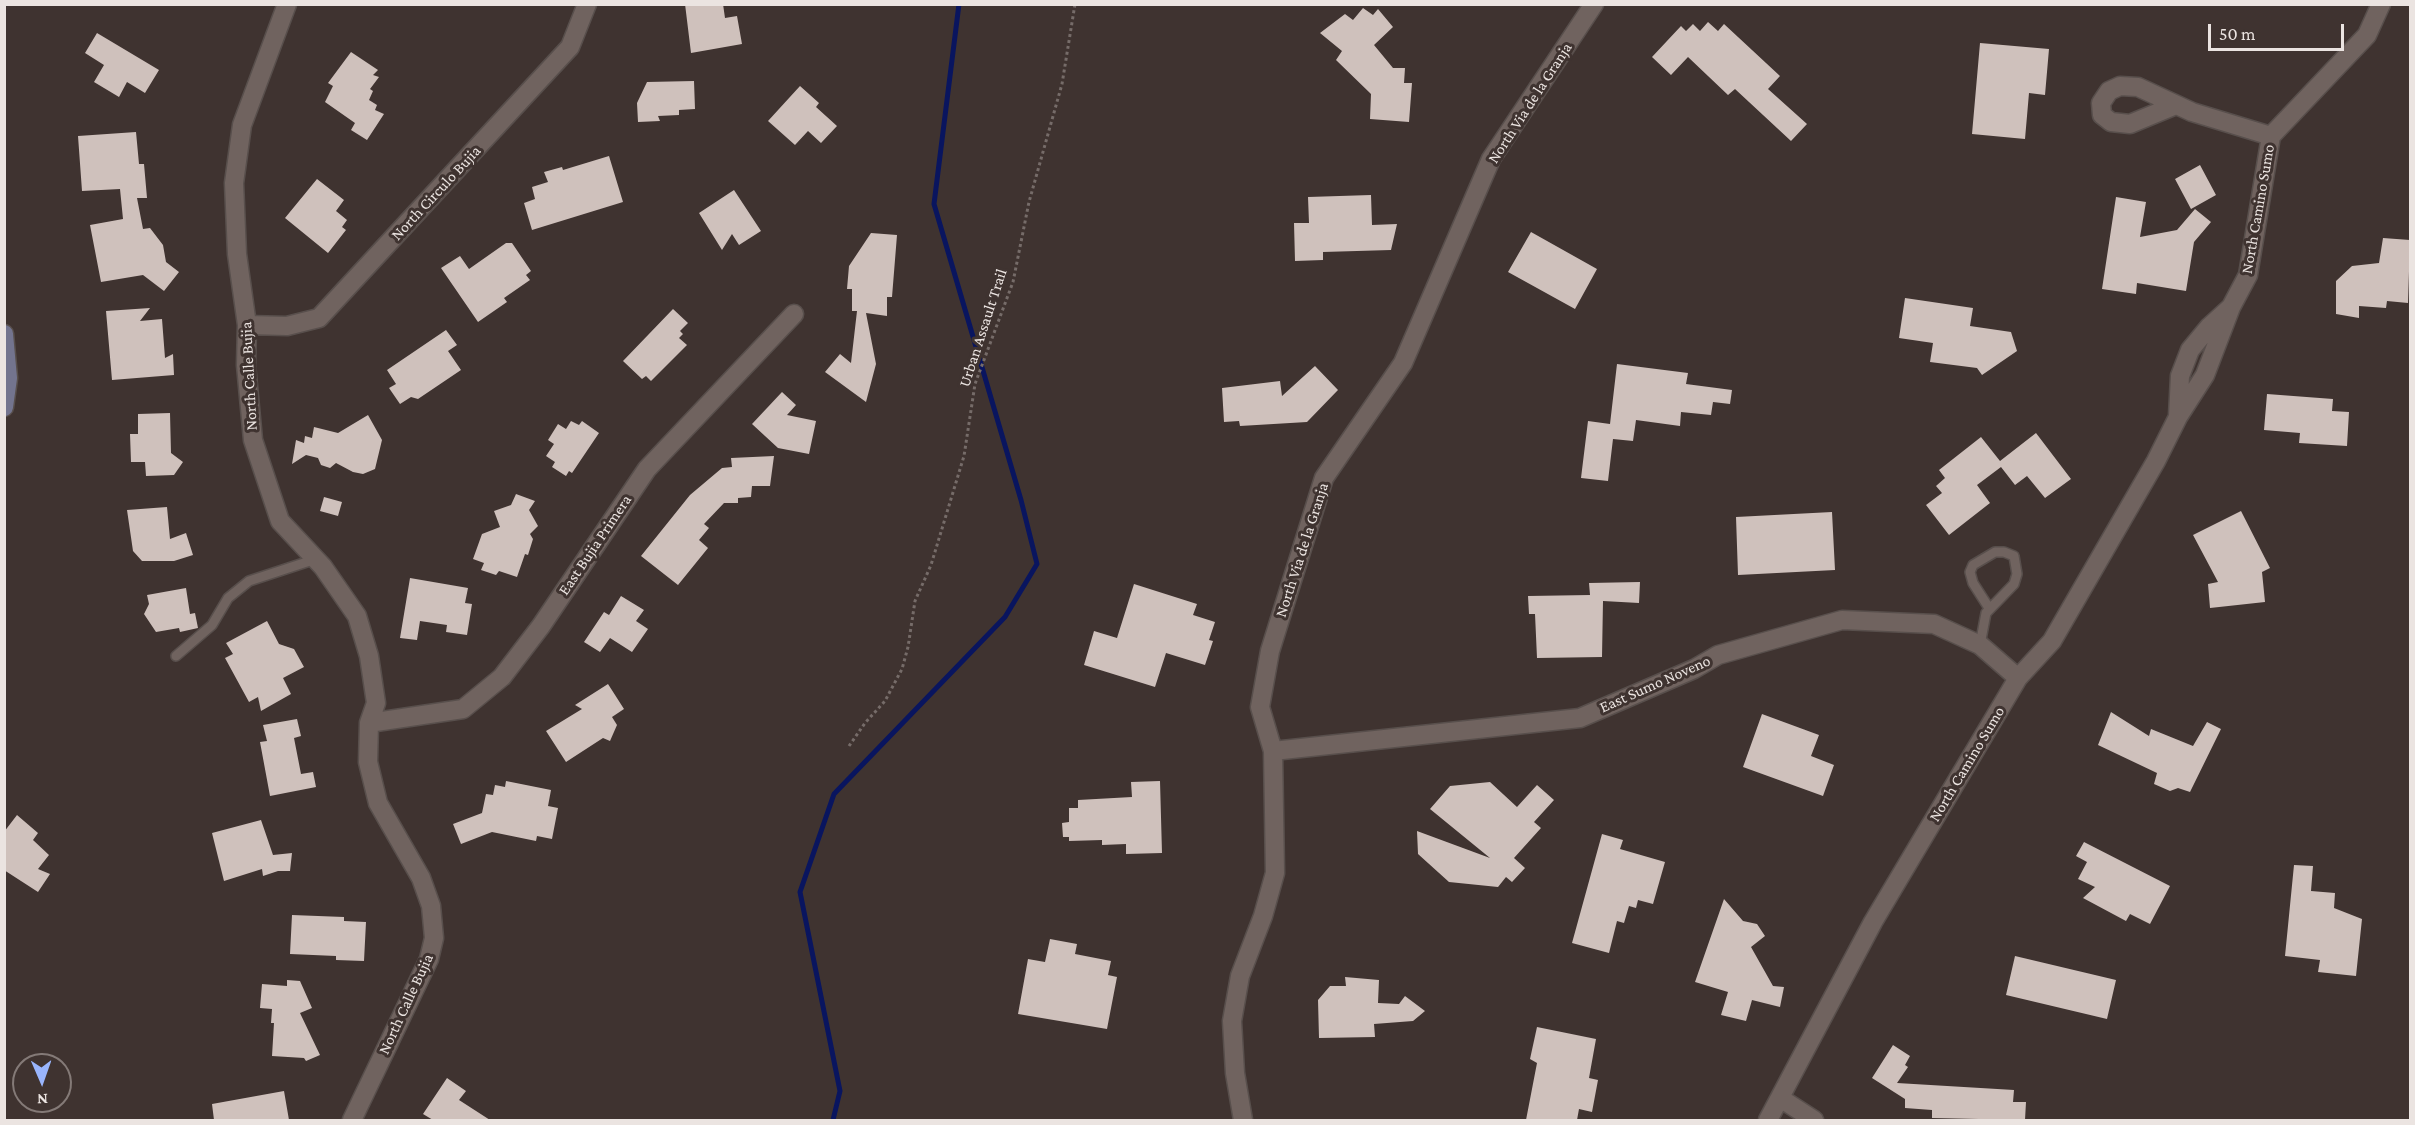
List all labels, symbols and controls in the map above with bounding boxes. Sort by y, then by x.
scale bar [2211,12,2348,50]
text: 50 m [2219,24,2256,44]
street label: North Via de la Granja [1484,39,1576,167]
street label: North Circulo Bujia [387,141,485,245]
street label: North Camino Sumo [2237,143,2279,275]
street label: Urban Assault Trail [955,266,1011,390]
street label: North Calle Bujia [237,321,261,431]
street label: North Via de la Granja [1271,480,1333,620]
street label: East Bujia Primera [554,491,636,599]
street label: East Sumo Noveno [1596,651,1714,717]
street label: North Camino Sumo [1925,703,2009,825]
street label: North Calle Bujia [374,951,438,1057]
north arrow [12,1053,72,1113]
text: N [37,1091,48,1108]

